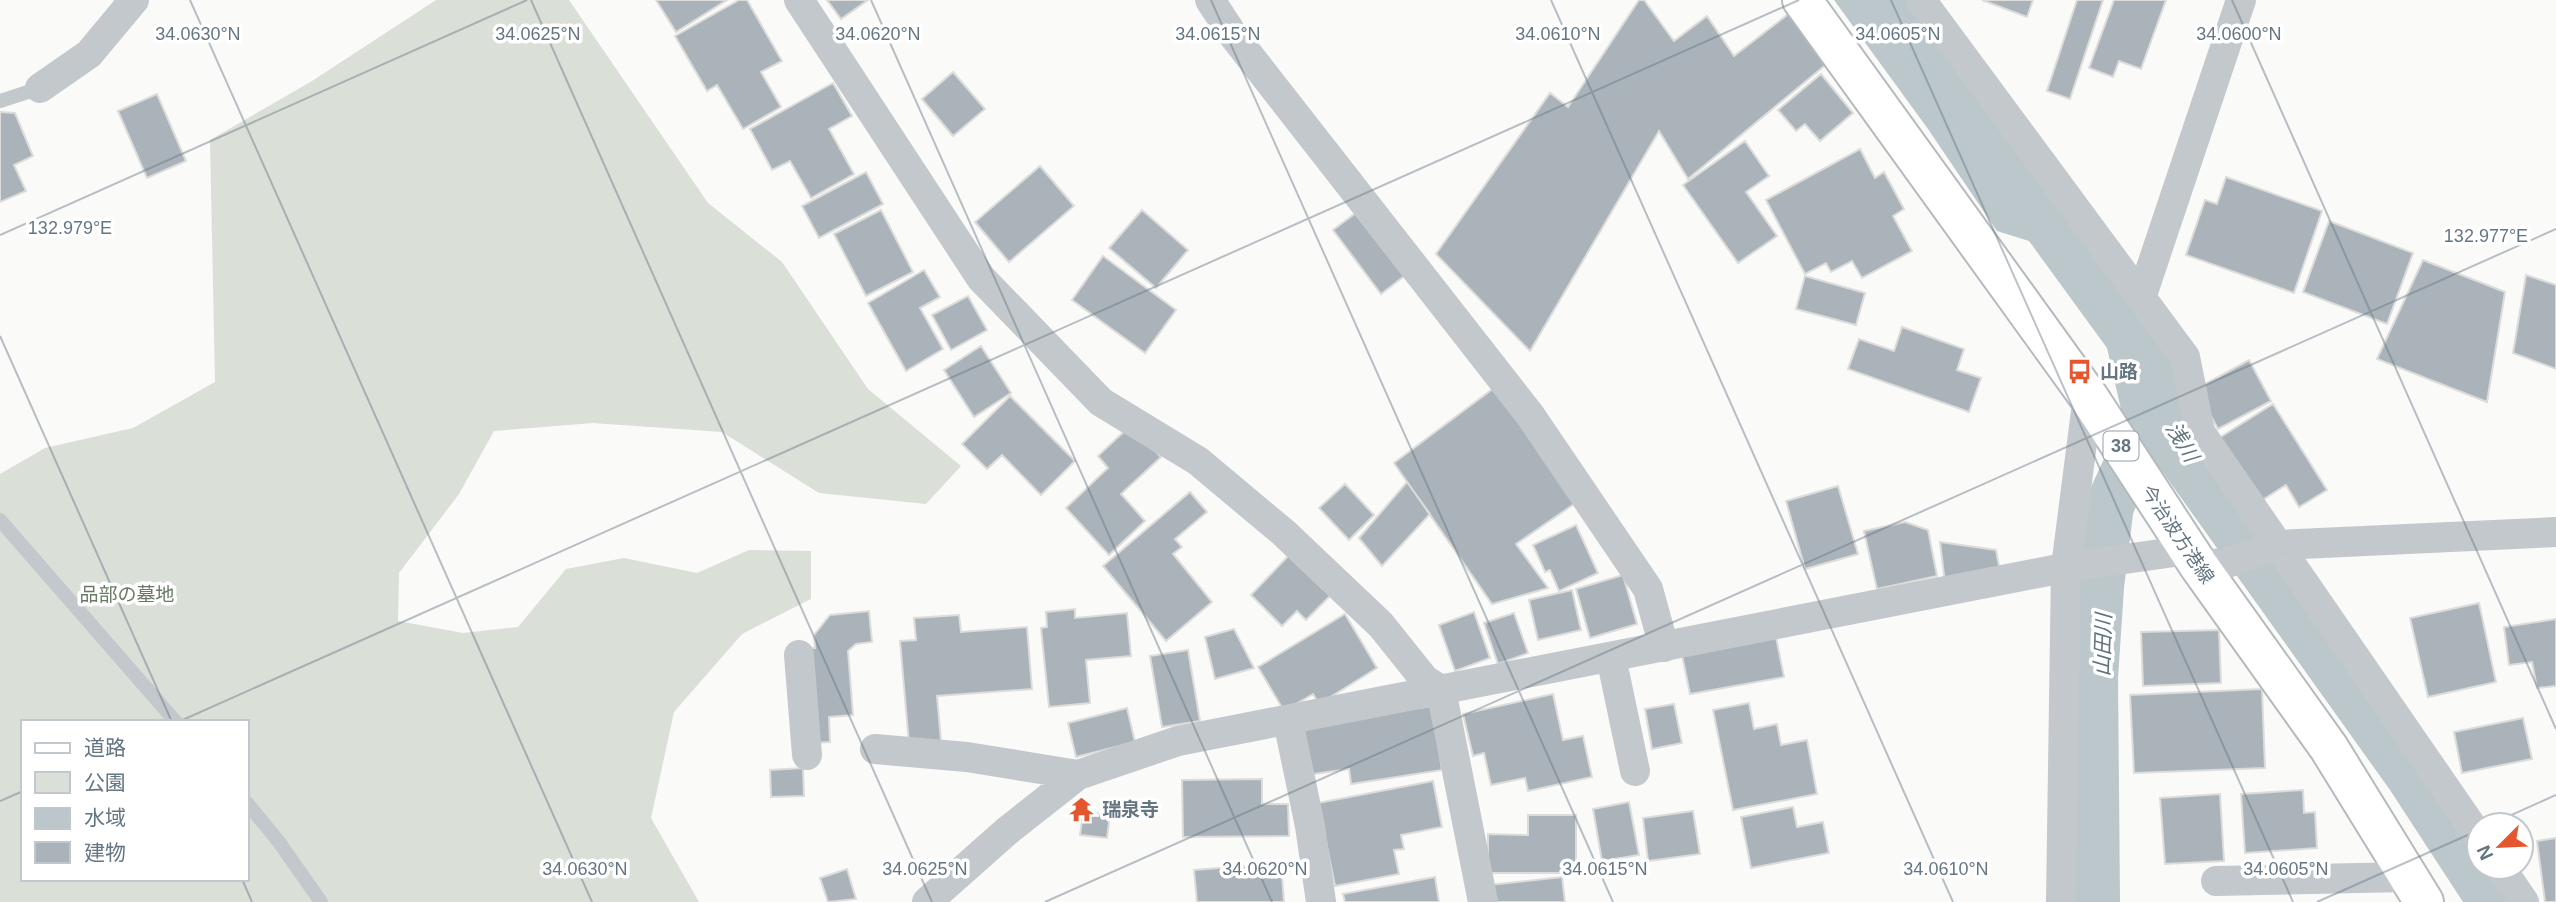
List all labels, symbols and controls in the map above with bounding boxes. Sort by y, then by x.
text: 34.0630°N [155,24,241,44]
text: 34.0625°N [495,24,581,44]
text: 34.0620°N [835,24,921,44]
text: 34.0615°N [1175,24,1261,44]
text: 34.0610°N [1515,24,1601,44]
text: 34.0605°N [1855,24,1941,44]
text: 34.0600°N [2196,24,2282,44]
text: 132.979°E [28,218,112,238]
text: 132.977°E [2444,226,2528,246]
bus stop icon: 山路 [2066,357,2094,385]
place label: 山路 [2100,361,2138,382]
water label: 浅川 [2162,418,2204,467]
road number: 38 [2104,432,2138,461]
street label: 今治波方港線 [2137,481,2218,587]
park label: 品部の墓地 [79,584,175,605]
water label: 山田川 [2090,611,2115,677]
legend [21,720,248,881]
text: 道路 [84,736,126,759]
text: 公園 [84,771,126,794]
temple icon: 瑞泉寺 [1068,795,1096,823]
place label: 瑞泉寺 [1102,799,1159,820]
text: 水域 [84,806,126,829]
north arrow [2465,811,2535,881]
text: 建物 [84,841,126,864]
text: N [2473,842,2497,863]
text: 34.0630°N [542,859,628,879]
text: 34.0625°N [882,859,968,879]
text: 34.0620°N [1222,859,1308,879]
text: 34.0615°N [1562,859,1648,879]
text: 34.0610°N [1903,859,1989,879]
text: 34.0605°N [2243,859,2329,879]

